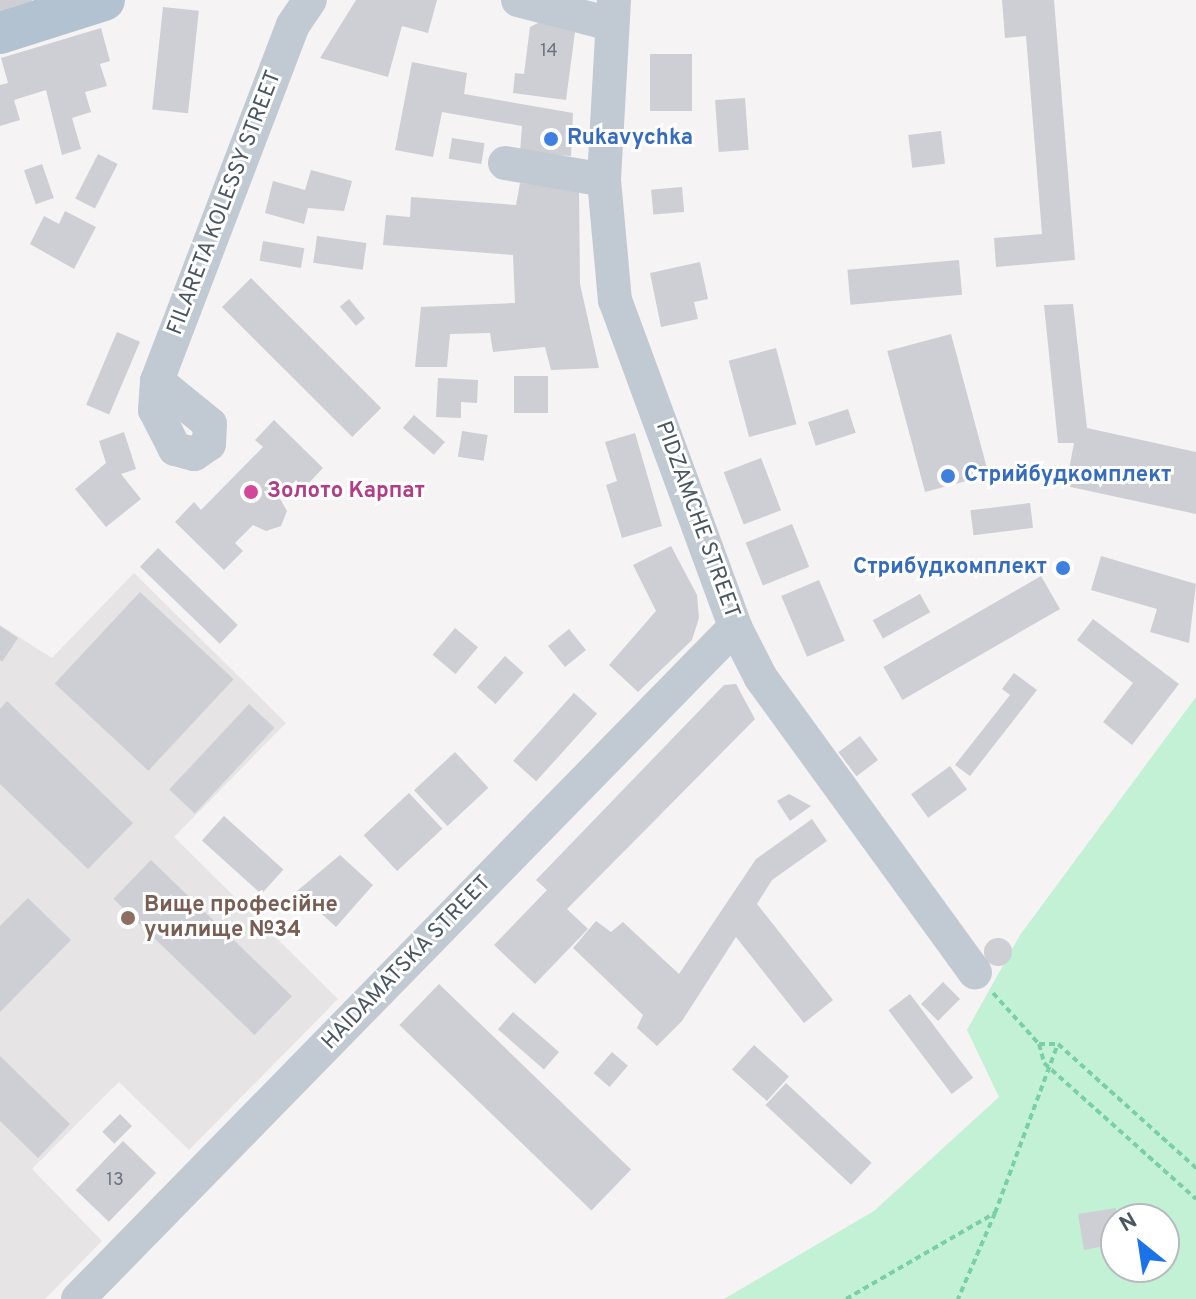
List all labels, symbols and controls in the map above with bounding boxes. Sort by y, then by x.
house number: 14 [540,41,558,63]
street label: FILARETA KOLESSY STREET [162,66,288,340]
place label: Rukavychka [567,126,693,152]
marker: Rukavychka [542,130,560,148]
street label: PIDZAMCHE STREET [649,418,745,622]
place label: Стрийбудкомплект [964,463,1171,489]
marker: Стрийбудкомплект [939,467,957,485]
place label: Золото Карпат [267,479,425,505]
marker: Золото Карпат [242,483,260,501]
place label: Стрибудкомплект [853,555,1047,581]
marker: Стрибудкомплект [1054,559,1072,577]
street label: HAIDAMATSKA STREET [317,870,497,1056]
place label: Вище професійне училище №34 [144,892,338,944]
marker: Вище професійне училище №34 [119,909,137,927]
house number: 13 [106,1170,124,1192]
north arrow [1100,1203,1180,1283]
text: N [1115,1208,1142,1239]

